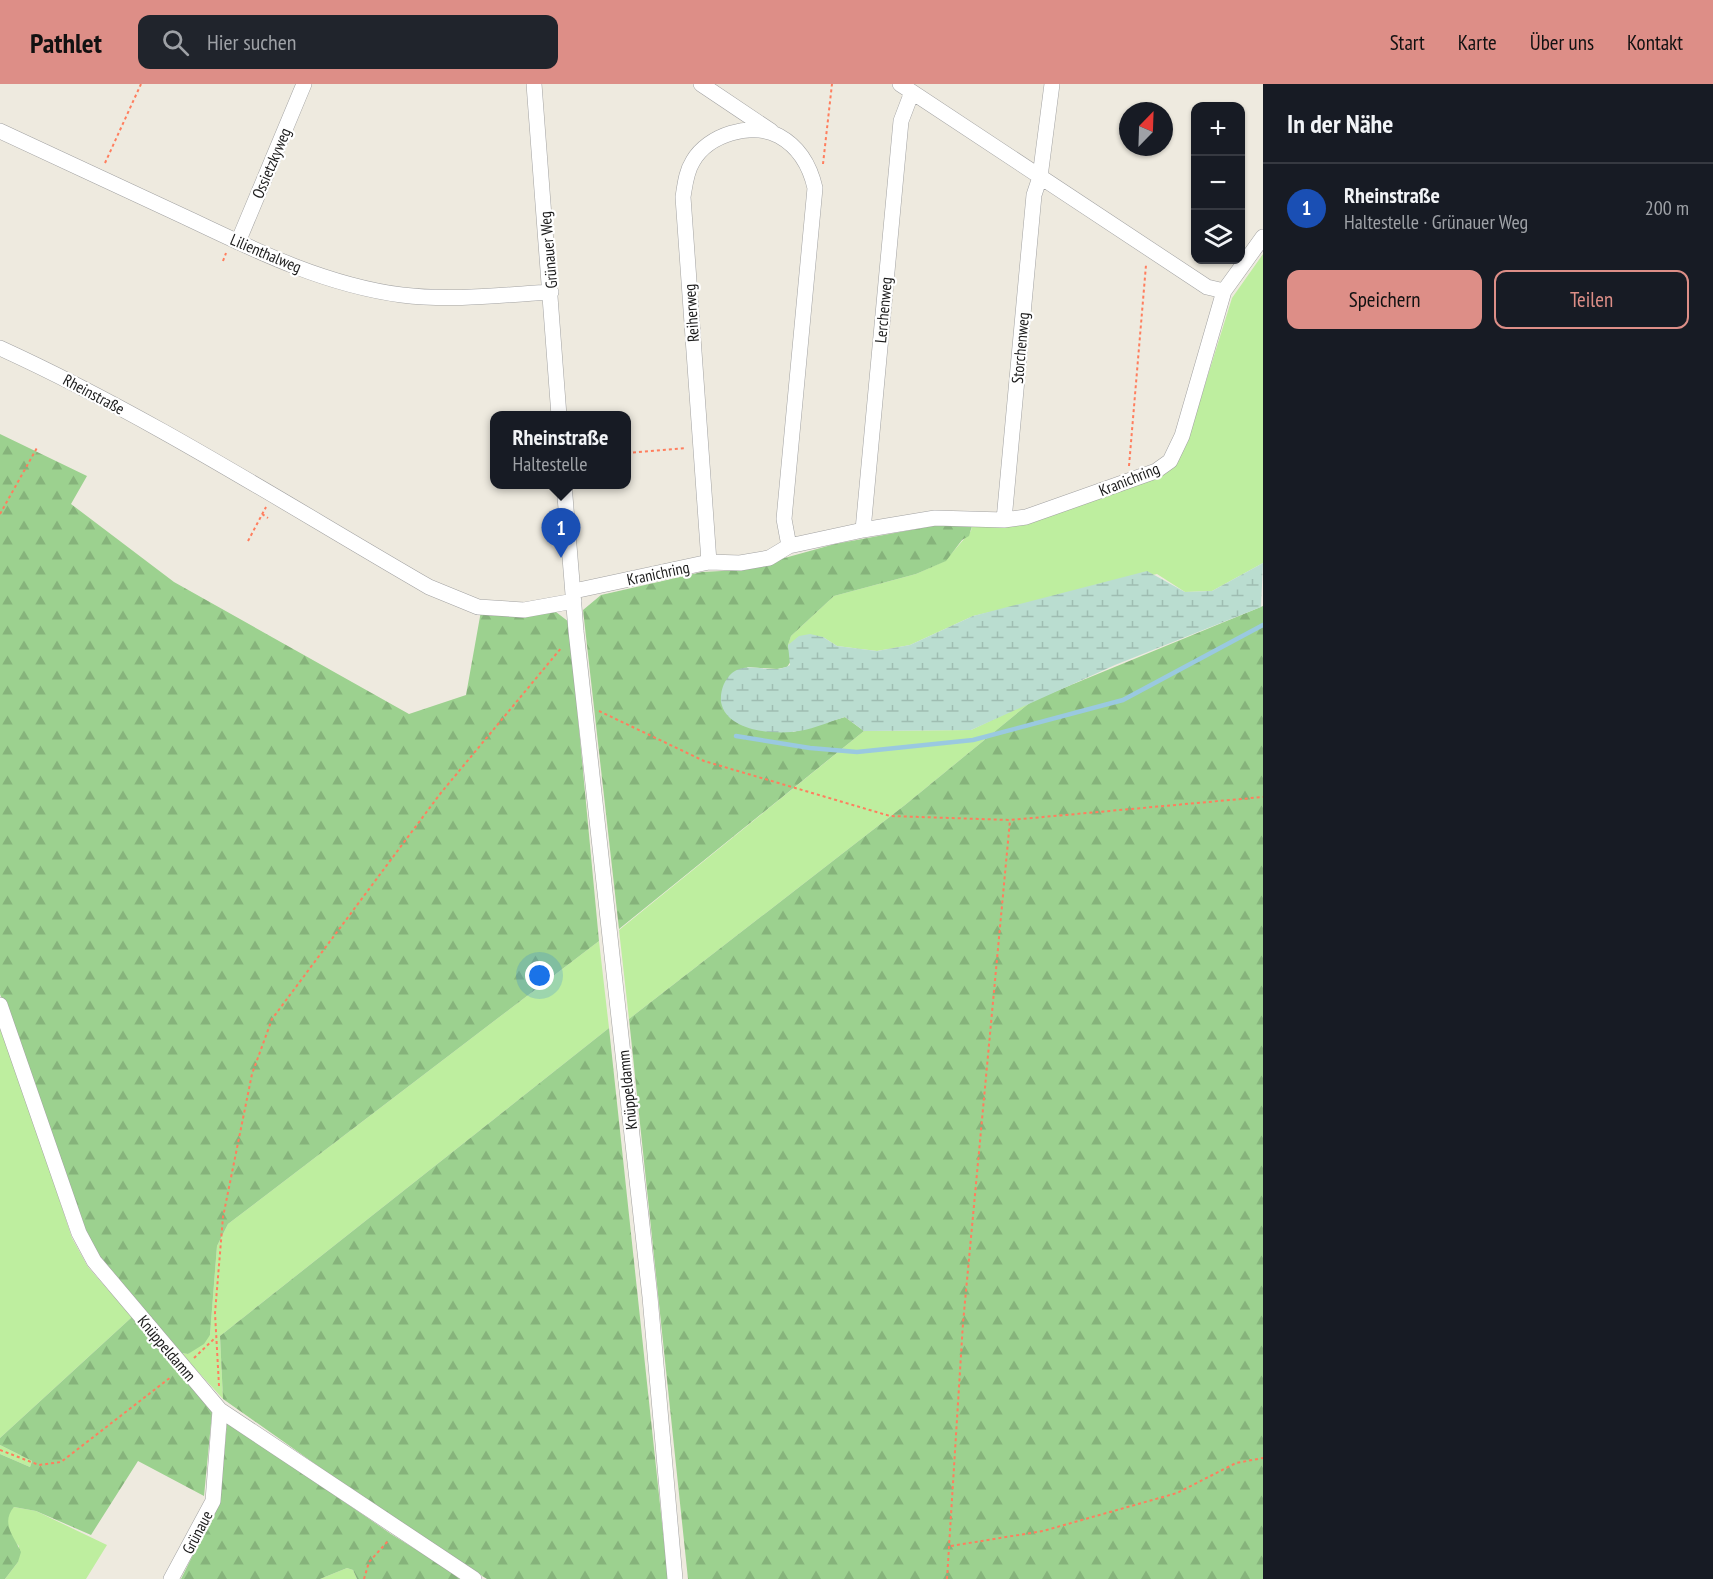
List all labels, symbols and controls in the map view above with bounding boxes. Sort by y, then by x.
search box [138,15,558,69]
text: Pathlet [30,24,102,61]
icon: search [159,26,192,59]
text: Hier suchen [207,28,297,56]
text: Start [1390,29,1425,56]
text: Karte [1458,29,1497,56]
text: Über uns [1530,29,1594,56]
text: Kontakt [1627,29,1683,56]
north arrow [1119,102,1173,156]
map controls [1191,102,1245,264]
button: + [1191,102,1245,156]
text: In der Nähe [1287,107,1393,140]
street label: Ossietzkyweg [247,125,295,201]
button: − [1191,156,1245,210]
text: Rheinstraße [1344,181,1440,209]
text: 1 [1302,195,1311,221]
text: 200 m [1645,195,1689,221]
text: Haltestelle · Grünauer Weg [1344,209,1528,235]
button: layers [1191,210,1245,264]
street label: Grünauer Weg [535,211,561,289]
street label: Lilienthalweg [227,229,305,277]
button: Speichern [1287,270,1482,329]
button: Teilen [1494,270,1689,329]
street label: Lerchenweg [870,276,896,344]
street label: Reiherweg [679,283,703,343]
street label: Storchenweg [1007,312,1033,384]
street label: Rheinstraße [60,369,128,419]
popup [490,411,631,489]
text: Rheinstraße [512,423,609,451]
text: Haltestelle [512,451,587,477]
street label: Kranichring [1096,458,1162,500]
pin: 1 [542,508,580,558]
street label: Kranichring [625,557,691,589]
your location [525,961,554,990]
street label: Knüppeldamm [613,1049,641,1131]
street label: Knüppeldamm [134,1311,200,1385]
street label: Grünaue [177,1507,217,1557]

